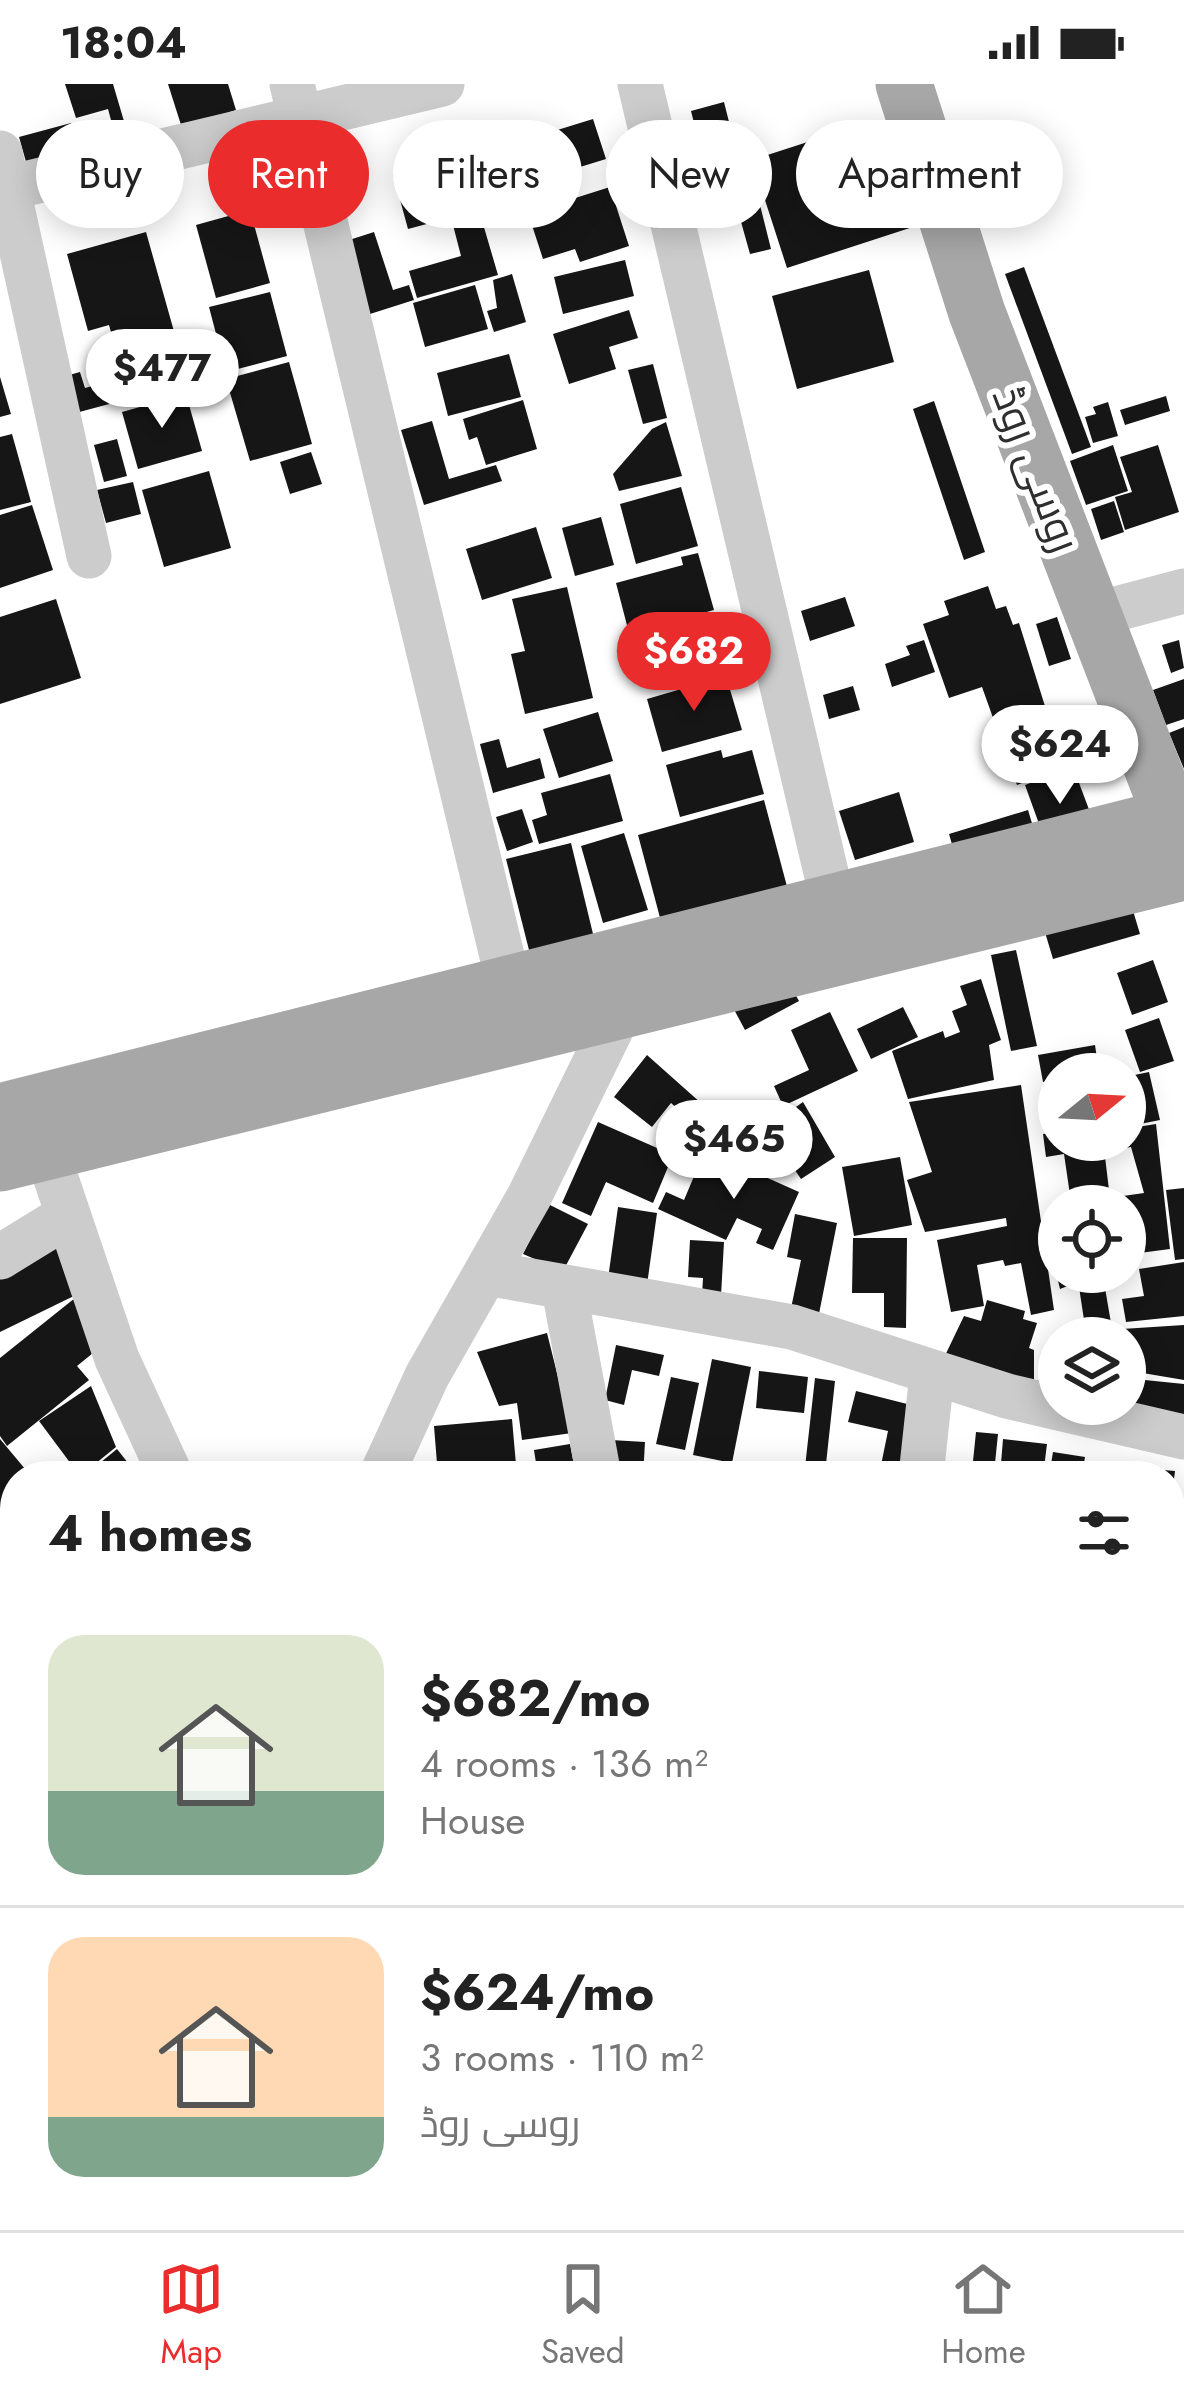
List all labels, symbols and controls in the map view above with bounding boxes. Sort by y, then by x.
text: 18:04 [60,10,187,75]
chip: Buy [36,120,184,228]
chip: Rent [208,120,369,228]
chip: Filters [393,120,582,228]
chip: New [606,120,772,228]
chip: Apartment [796,120,1063,228]
pin: $477 [91,329,233,431]
text: $477 [113,339,211,396]
street label: روسی روڈ [977,378,1096,561]
pin: $682 [623,612,765,714]
text: $682 [644,622,744,679]
pin: $624 [989,705,1131,807]
text: $624 [1008,715,1112,772]
north arrow [1038,1053,1146,1161]
map controls [1038,1053,1146,1425]
pin: $465 [663,1100,805,1202]
text: $465 [683,1110,785,1167]
button: locate [1038,1185,1146,1293]
button: layers [1038,1317,1146,1425]
text: 4 homes [48,1496,252,1570]
icon: filters [1071,1500,1137,1566]
text: $682/mo [420,1661,651,1735]
icon: home [144,1683,288,1827]
text: 4 rooms · 136 m² [420,1735,708,1792]
text: House [420,1792,525,1849]
text: $624/mo [420,1955,654,2029]
icon: home [144,1985,288,2129]
text: 3 rooms · 110 m² [420,2029,704,2086]
text: روسی روڈ [420,2095,580,2152]
tab: Map [158,2256,224,2375]
tab: Saved [541,2256,625,2375]
tab: Home [941,2256,1026,2375]

